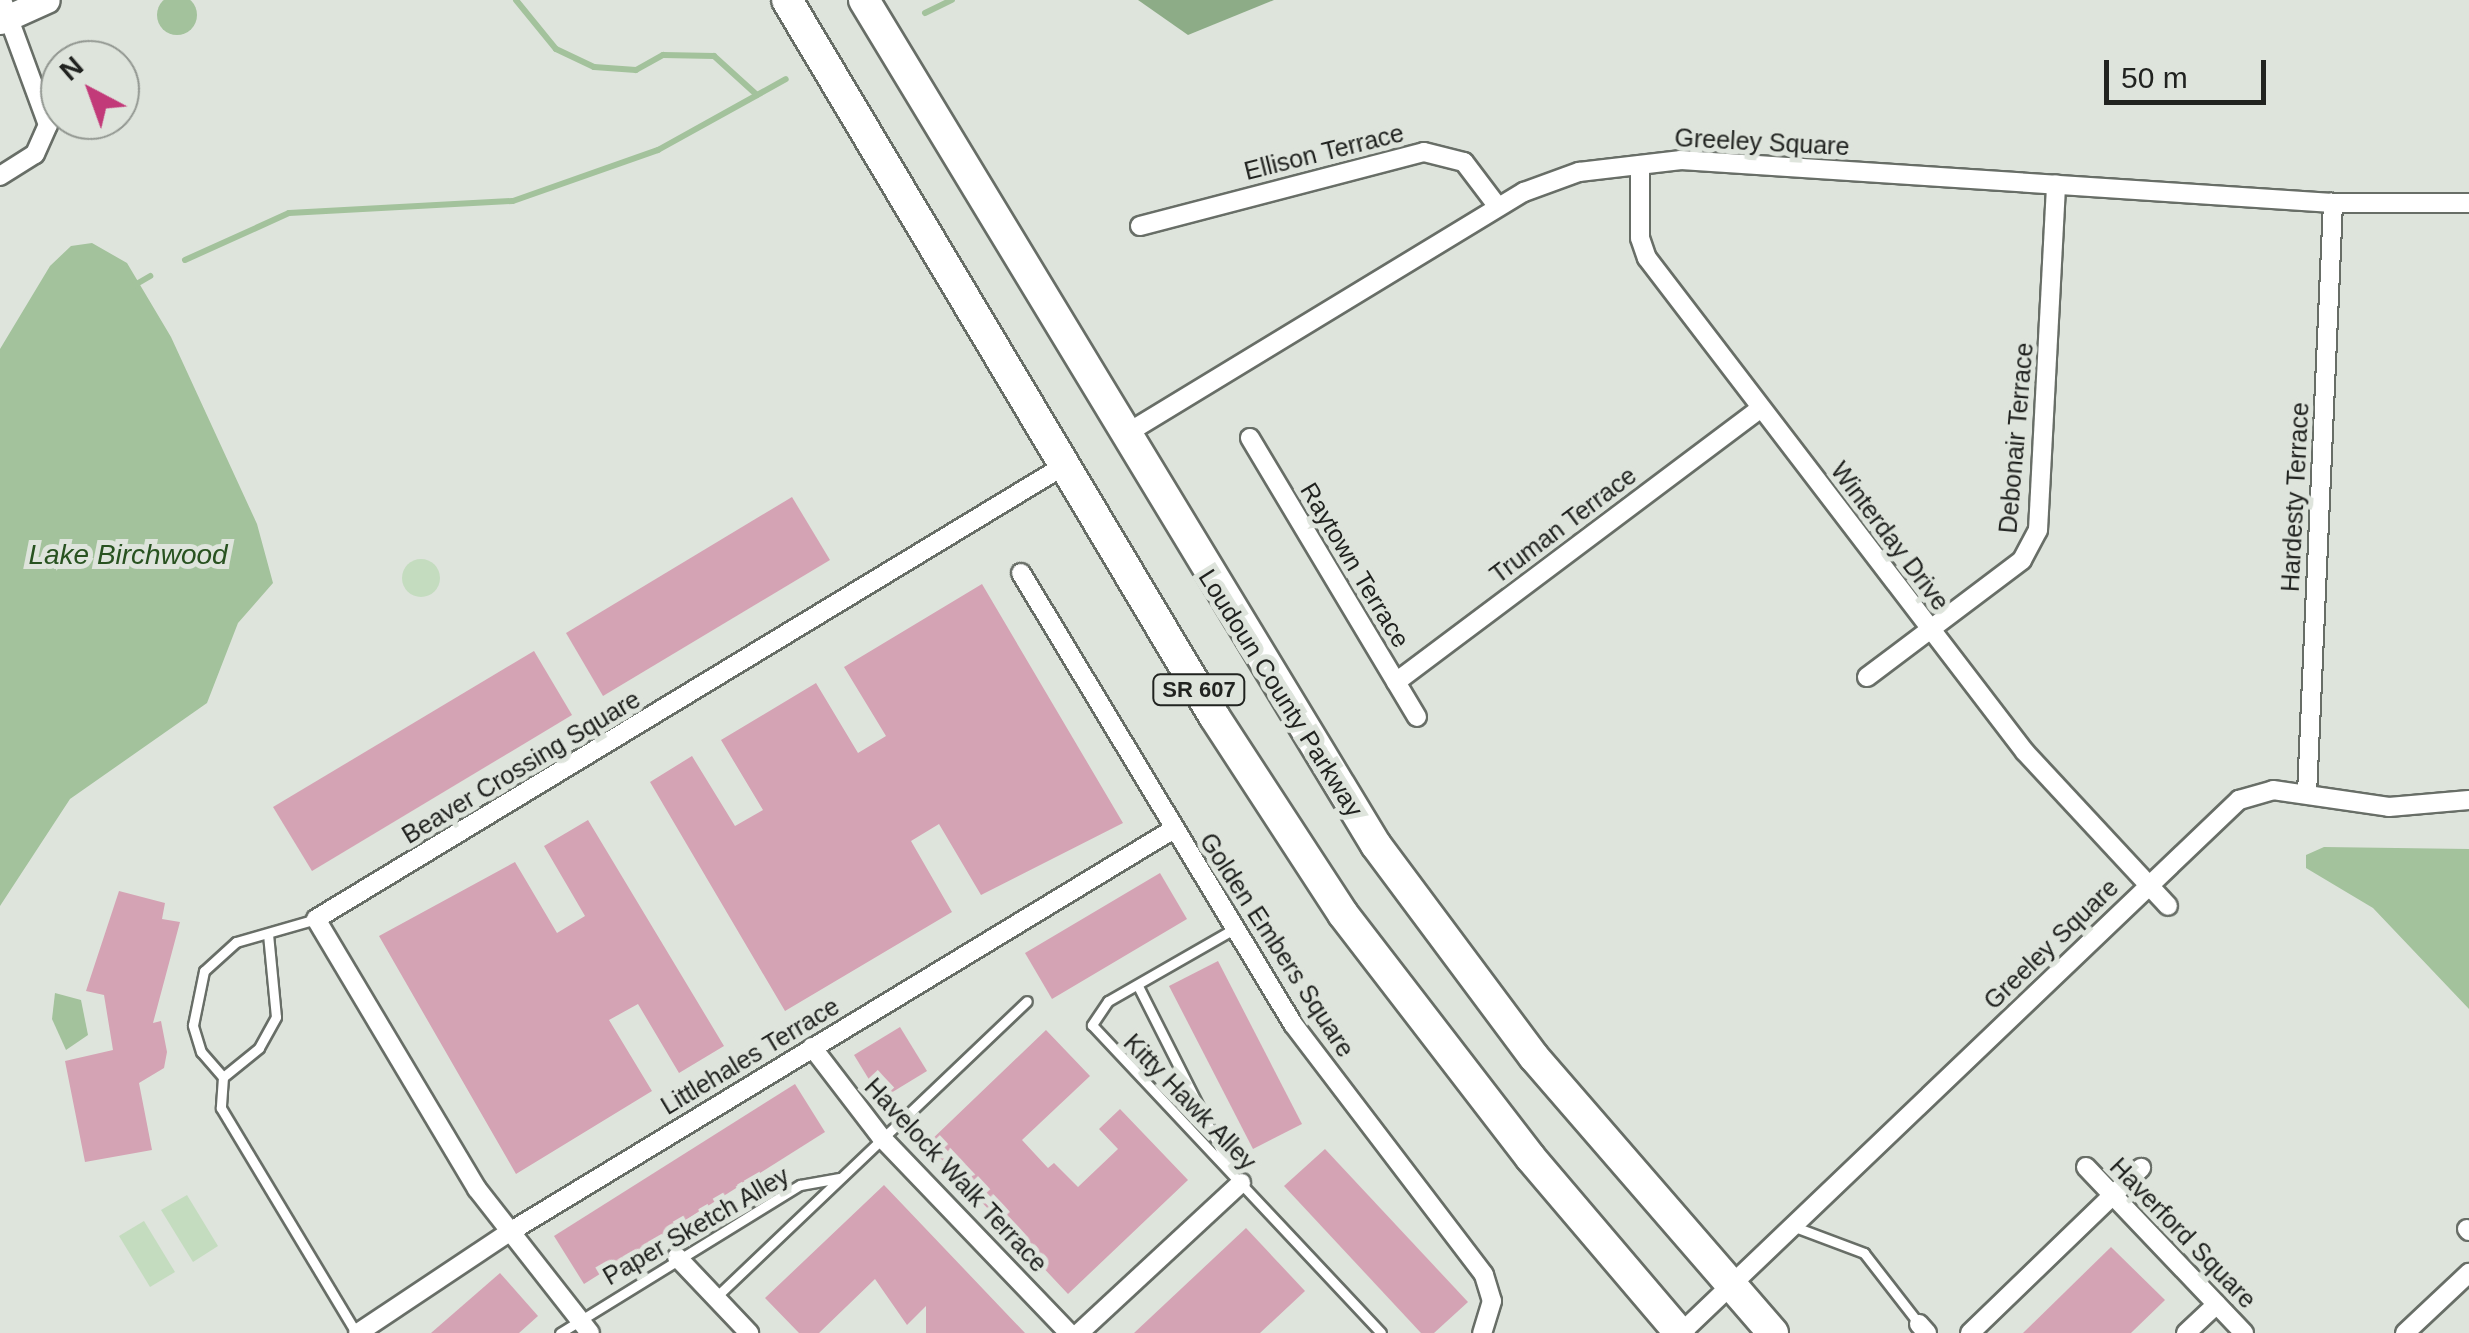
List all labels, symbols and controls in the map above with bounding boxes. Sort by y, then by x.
north arrow [40,40,140,140]
scale bar [2109,40,2272,102]
text: N [53,50,89,87]
text: 50 m [2121,61,2188,94]
street label: Ellison Terrace [1241,118,1407,186]
street label: Greeley Square [1674,122,1850,162]
street label: Debonair Terrace [1993,341,2039,535]
street label: Hardesty Terrace [2275,401,2315,593]
street label: Winterday Drive [1825,456,1955,616]
street label: Truman Terrace [1484,460,1642,590]
street label: Raytown Terrace [1294,477,1416,653]
water label: Lake Birchwood [28,538,228,572]
street label: Loudoun County Parkway [1192,564,1370,822]
road number: SR 607 [1152,673,1246,707]
street label: Beaver Crossing Square [397,684,645,850]
street label: Golden Embers Square [1193,827,1361,1063]
street label: Greeley Square [1978,872,2124,1016]
street label: Littlehales Terrace [655,991,845,1121]
street label: Kitty Hawk Alley [1117,1027,1263,1177]
street label: Havelock Walk Terrace [858,1072,1054,1278]
street label: Haverford Square [2104,1152,2262,1314]
street label: Paper Sketch Alley [597,1160,795,1292]

